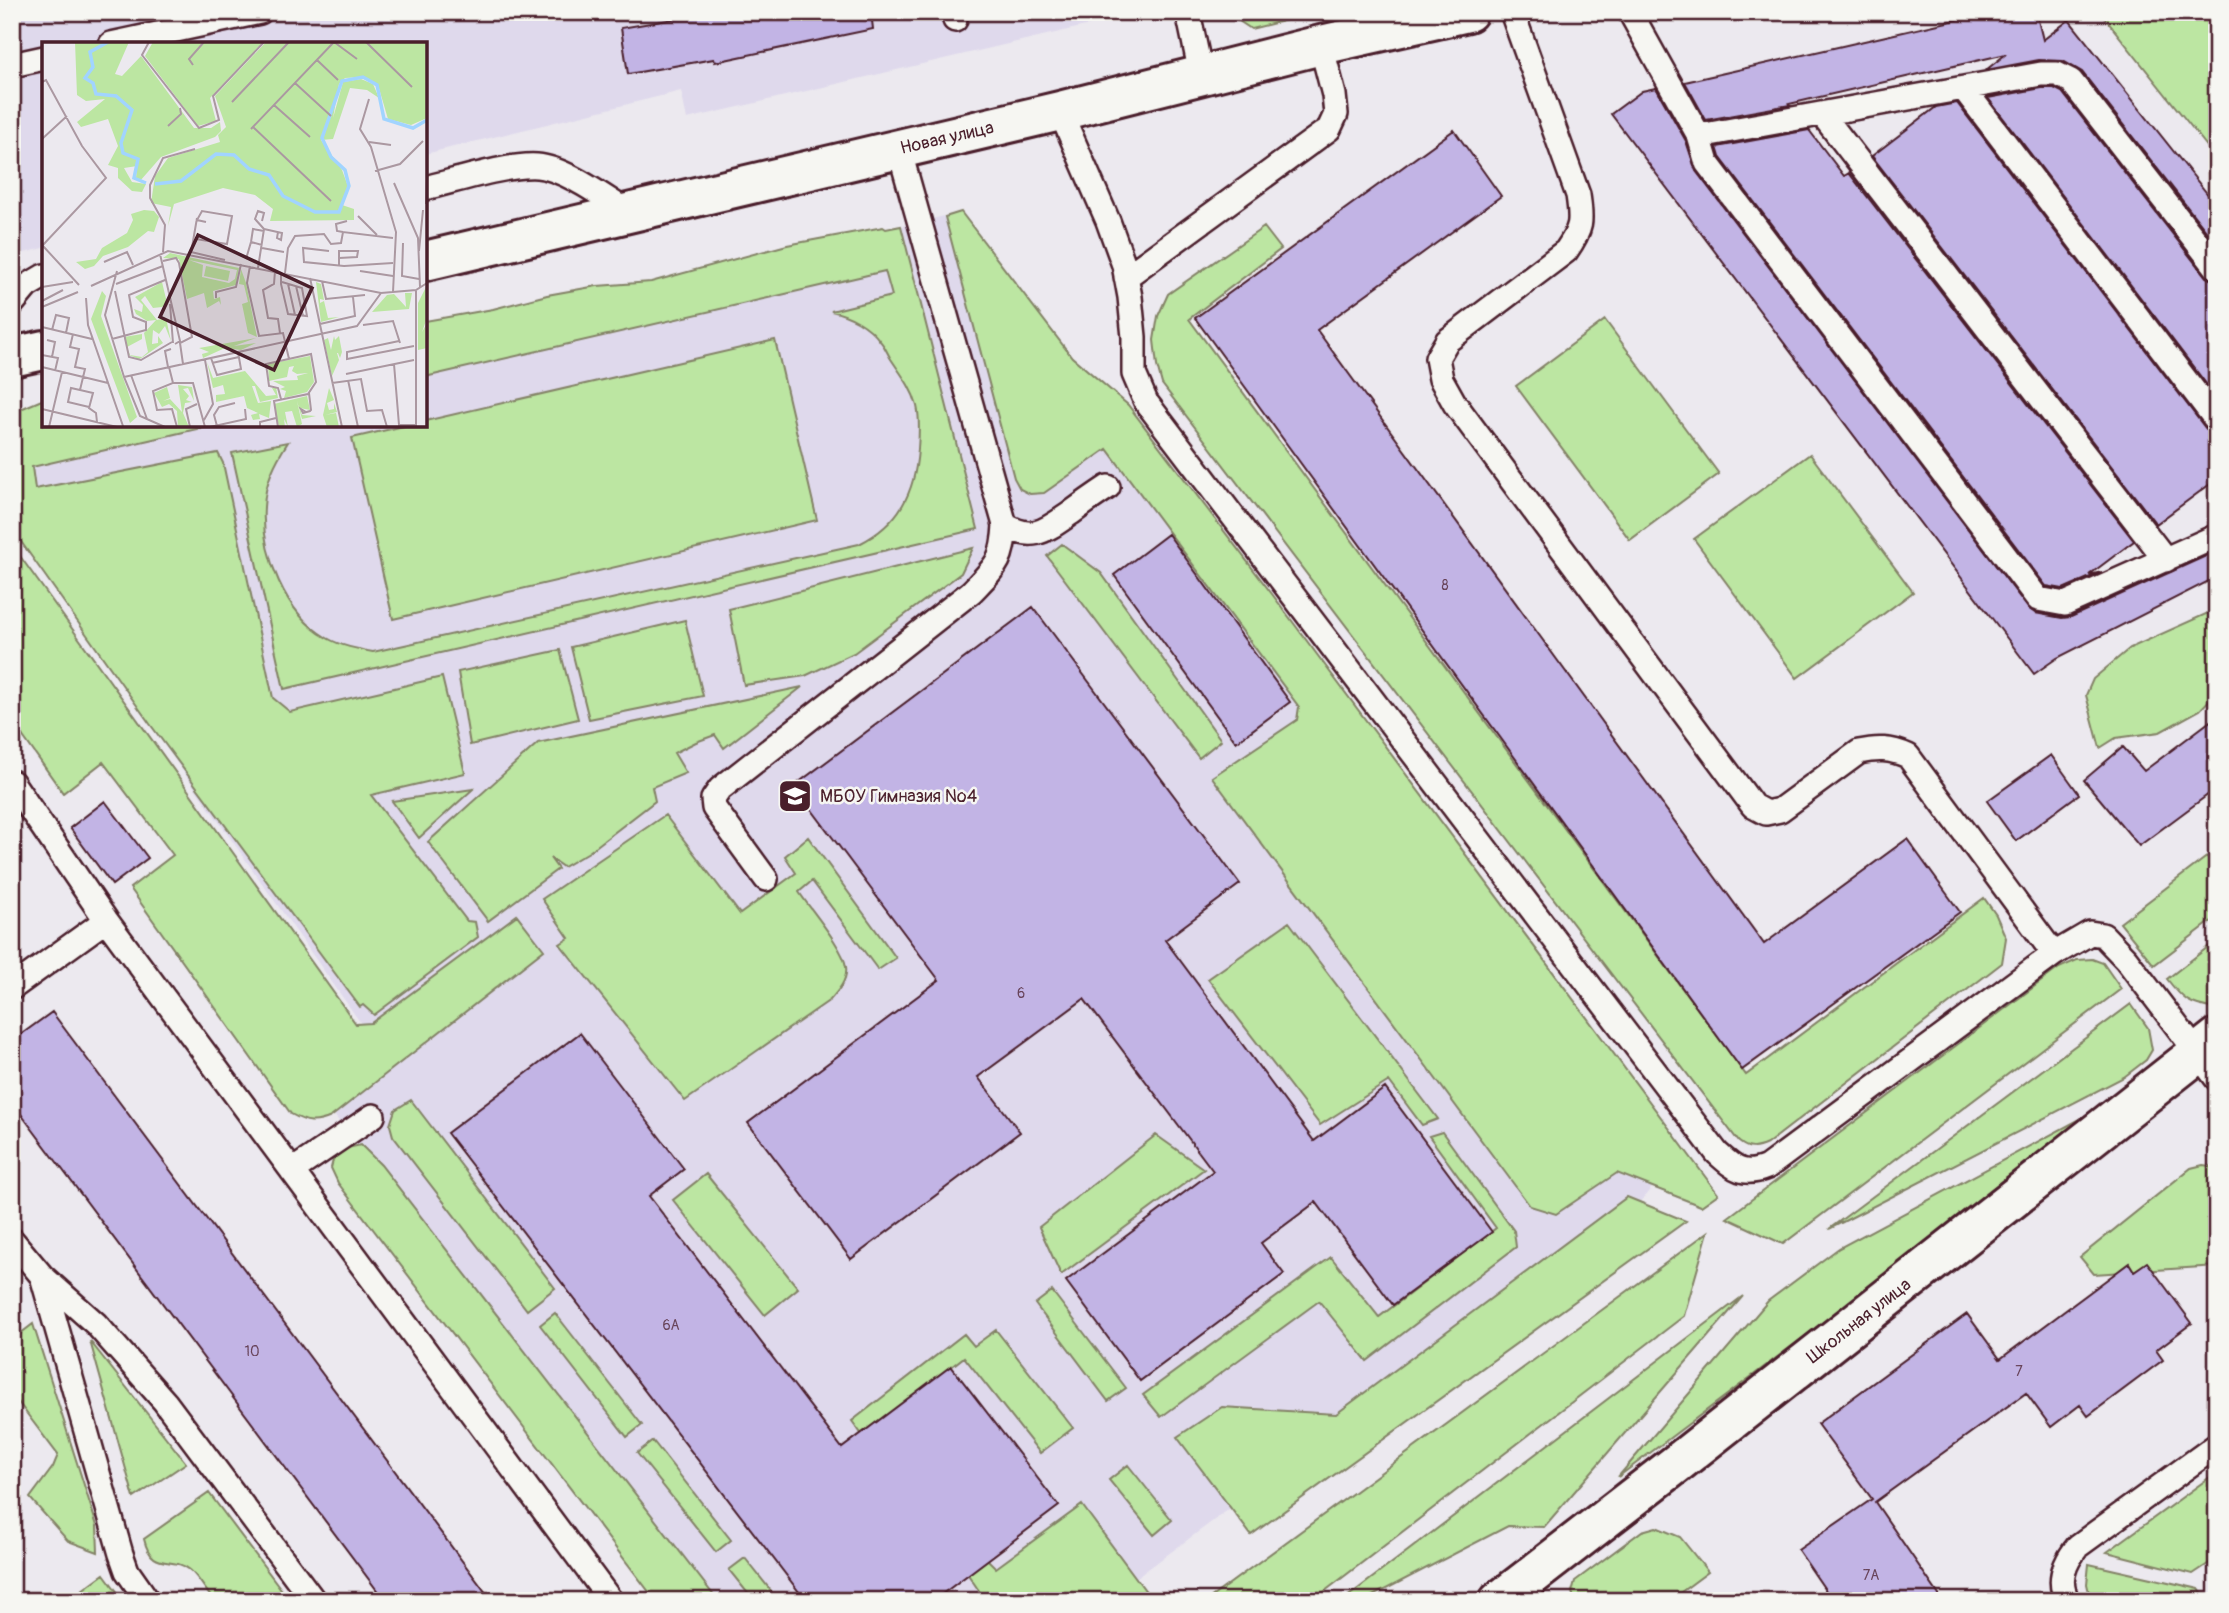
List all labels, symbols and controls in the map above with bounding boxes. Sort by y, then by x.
inset map [42,42,427,427]
street label: Новая улица [898,116,996,160]
house number: 8 [1441,577,1449,594]
school or university icon: МБОУ Гимназия №4 [776,777,814,815]
place label: МБОУ Гимназия №4 [820,785,978,808]
house number: 6 [1017,985,1025,1002]
street label: Школьная улица [1802,1273,1916,1369]
house number: 6А [662,1317,680,1334]
house number: 10 [244,1343,260,1360]
house number: 7 [2015,1363,2023,1380]
house number: 7А [1863,1567,1879,1584]

